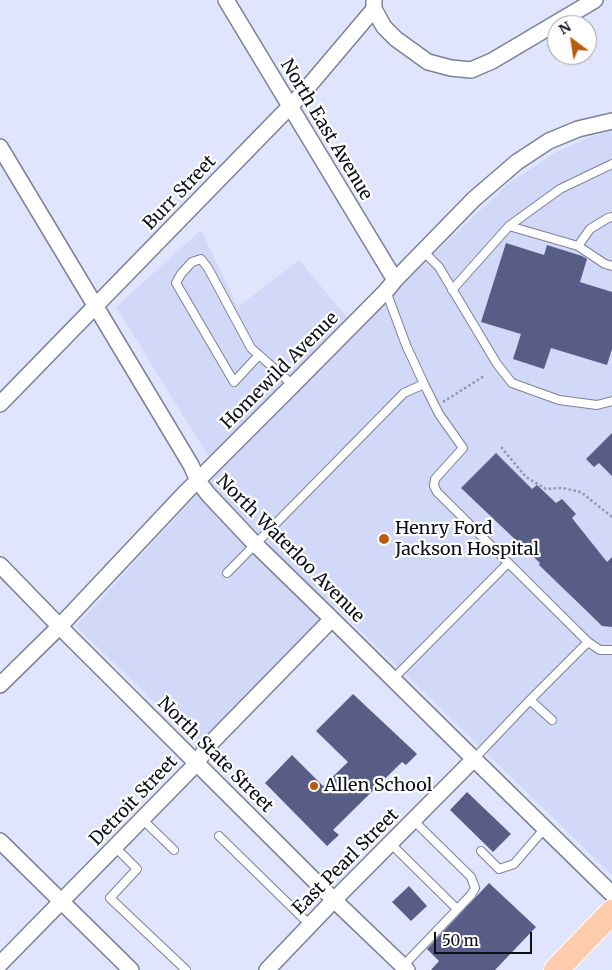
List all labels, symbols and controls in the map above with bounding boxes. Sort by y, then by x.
north arrow [547,15,597,65]
text: N [555,17,574,39]
street label: North East Avenue [275,56,377,204]
street label: Burr Street [139,151,221,235]
street label: Homewild Avenue [217,308,343,434]
street label: North Waterloo Avenue [212,471,368,627]
place label: Henry Ford Jackson Hospital [395,518,539,560]
marker: Henry Ford Jackson Hospital [377,532,391,546]
street label: North State Street [153,693,277,817]
street label: Detroit Street [86,751,182,851]
place label: Allen School [324,775,432,797]
marker: Allen School [308,780,320,792]
street label: East Pearl Street [288,804,404,920]
scale bar [437,922,534,954]
text: 50 m [442,931,479,950]

